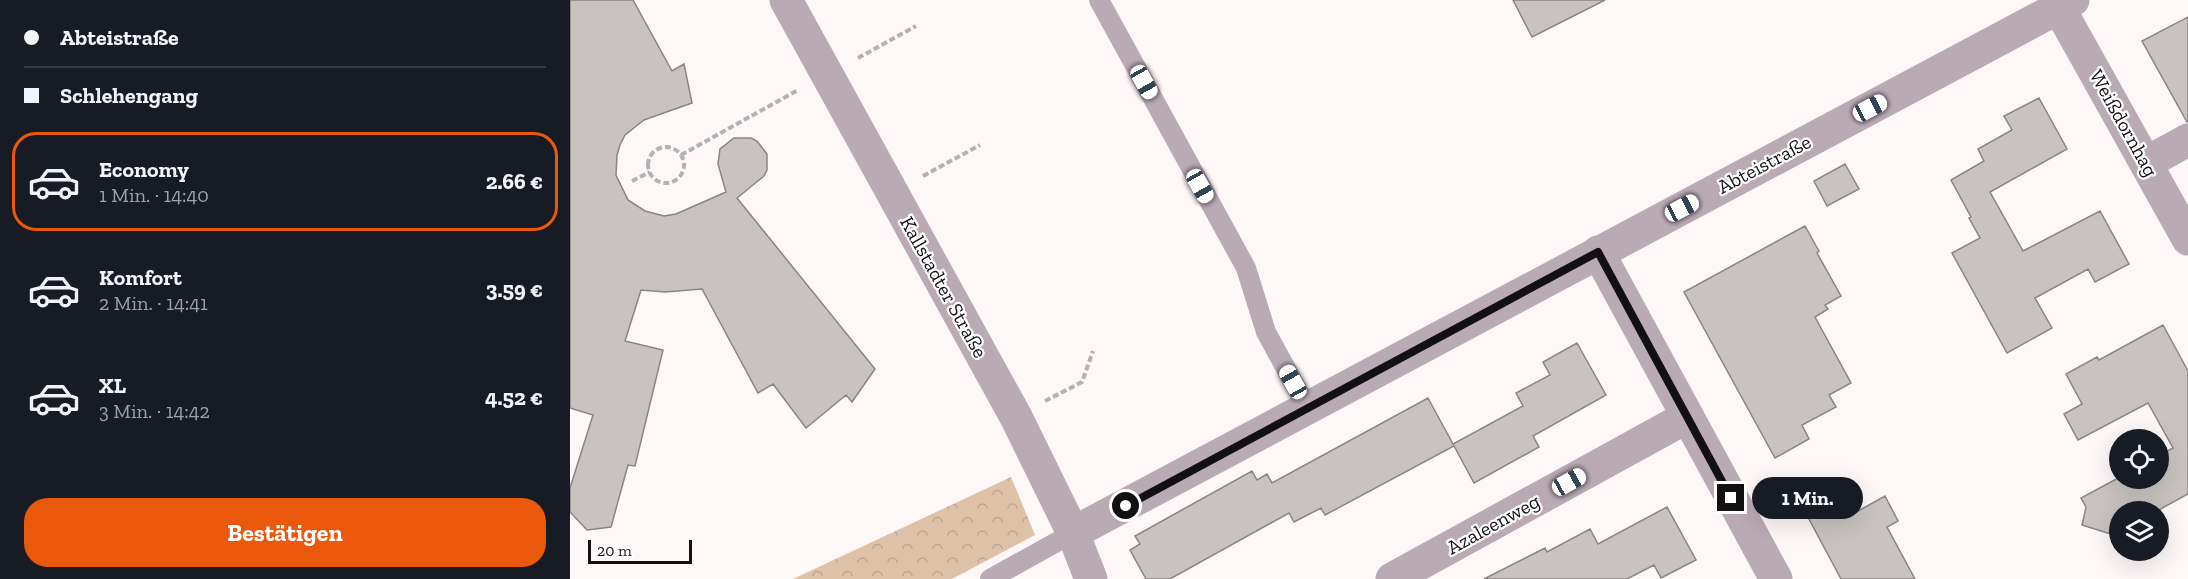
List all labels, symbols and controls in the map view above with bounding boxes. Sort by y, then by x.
text: Abteistraße [60,24,179,51]
car [1127,62,1161,102]
street label: Weißdornhag [2085,65,2163,181]
text: Schlehengang [60,82,198,109]
car [1850,92,1890,124]
street label: Abteistraße [1713,129,1815,199]
icon: car [27,155,81,209]
text: Economy [99,156,189,183]
car [1183,166,1217,206]
text: 2.66 € [486,168,543,195]
text: 1 Min. · 14:40 [99,183,209,207]
car [1662,192,1702,224]
street label: Kallstadter Straße [895,212,993,362]
icon: car [27,263,81,317]
text: Komfort [99,264,182,291]
text: 3.59 € [486,276,543,303]
text: 2 Min. · 14:41 [99,291,208,315]
car [1276,362,1310,402]
icon: car [27,371,81,425]
text: XL [99,372,126,399]
text: 4.52 € [485,384,543,411]
text: 3 Min. · 14:42 [99,399,210,423]
map controls [2109,429,2169,561]
button: locate [2109,429,2169,489]
car [1549,465,1589,499]
callout: 1 Min. [1752,477,1863,519]
route end [1717,484,1744,511]
text: 1 Min. [1781,486,1834,510]
street label: Azaleenweg [1442,489,1544,559]
route start [1112,492,1139,519]
button: Bestätigen [24,498,546,567]
button: layers [2109,501,2169,561]
scale bar [588,537,692,564]
text: 20 m [597,541,632,560]

